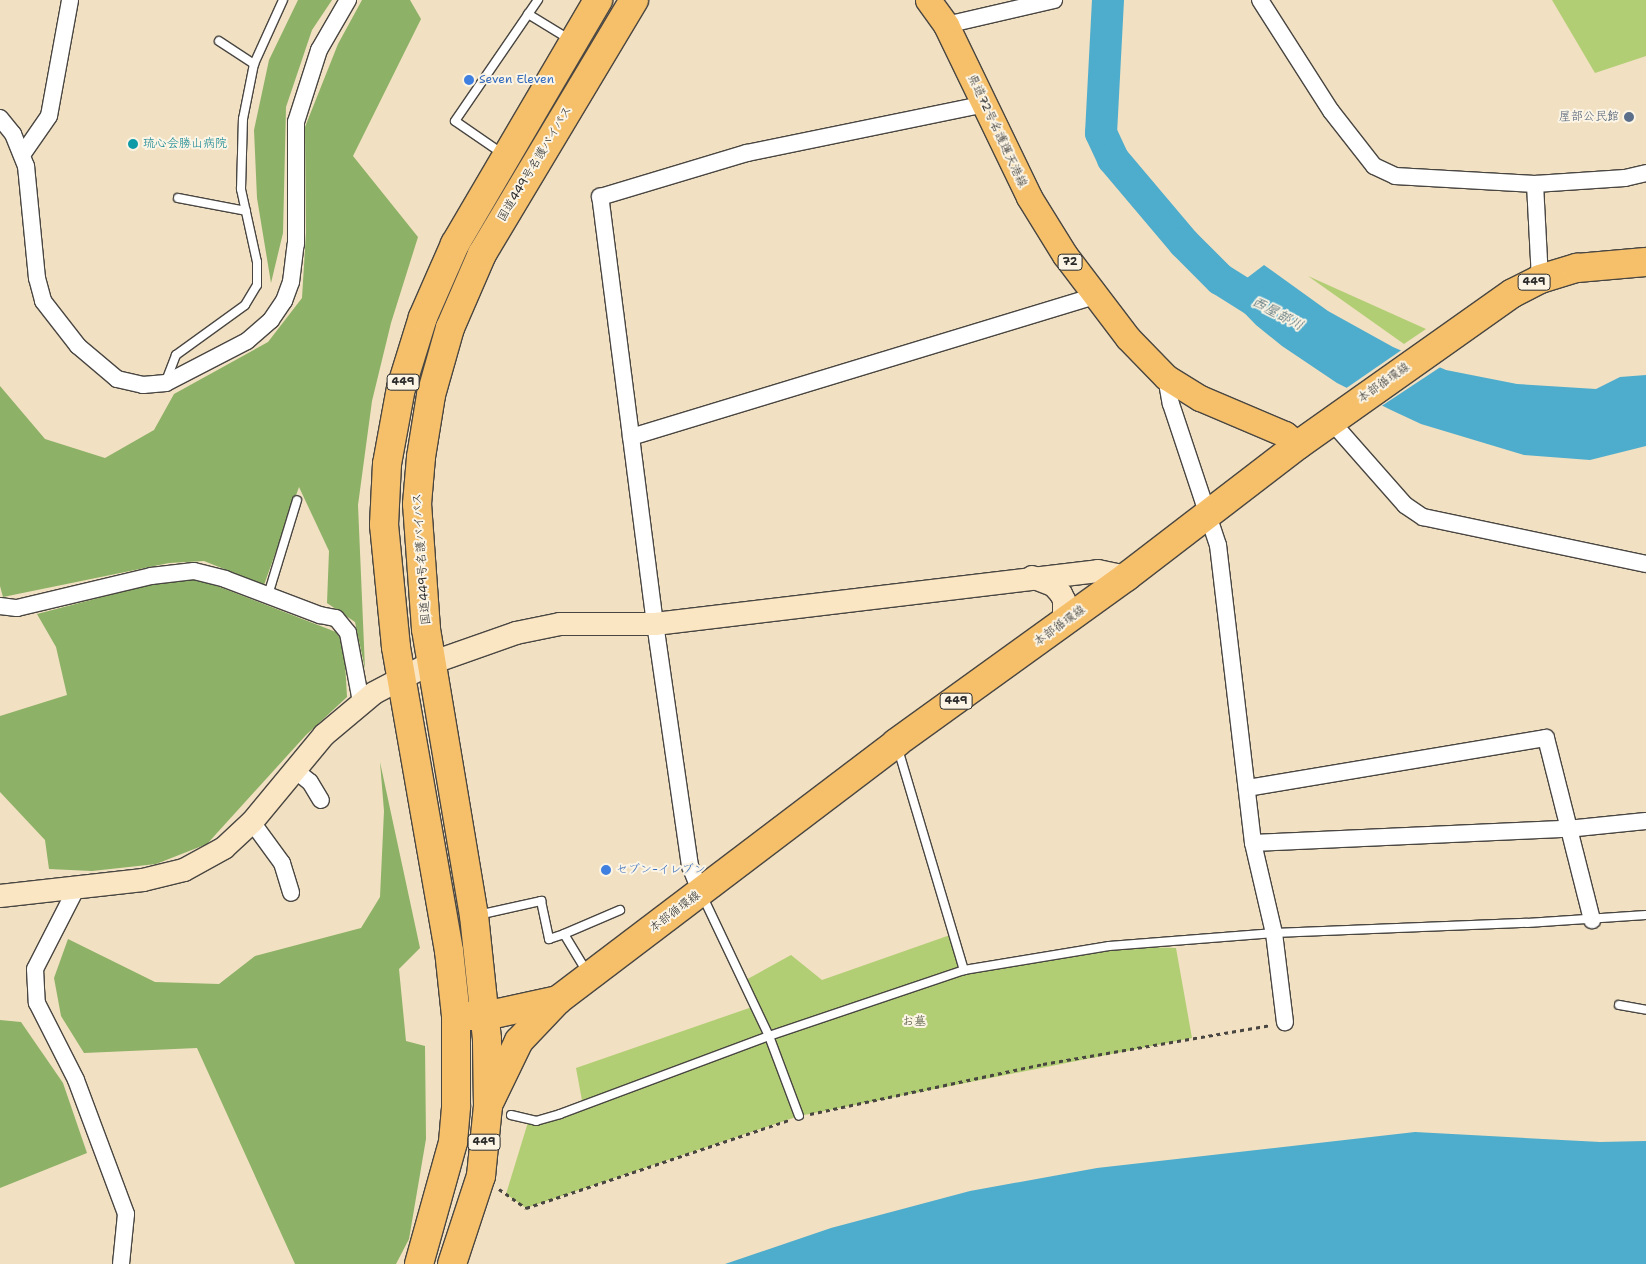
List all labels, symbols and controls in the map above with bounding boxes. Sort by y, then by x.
street label: 県道72号名護運天港線 [964,72,1030,190]
place label: Seven Eleven [479,73,554,87]
marker: Seven Eleven [463,74,475,86]
street label: 国道449号名護バイパス [495,104,575,224]
place label: 屋部公民館 [1559,110,1619,124]
marker: 屋部公民館 [1623,111,1635,123]
place label: 琉心会勝山病院 [143,137,227,151]
marker: 琉心会勝山病院 [127,138,139,150]
road number: 72 [1058,253,1082,270]
road number: 449 [1516,274,1552,290]
water label: 西屋部川 [1249,292,1307,334]
street label: 本部循環線 [1355,360,1413,406]
road number: 449 [386,374,420,391]
street label: 国道449号名護バイパス [410,492,434,626]
street label: 本部循環線 [1031,603,1089,649]
road number: 449 [938,692,974,709]
place label: セブン-イレブン [616,863,706,877]
marker: セブン-イレブン [600,864,612,876]
street label: 本部循環線 [647,888,703,936]
park label: お墓 [902,1015,926,1029]
road number: 449 [466,1134,502,1150]

